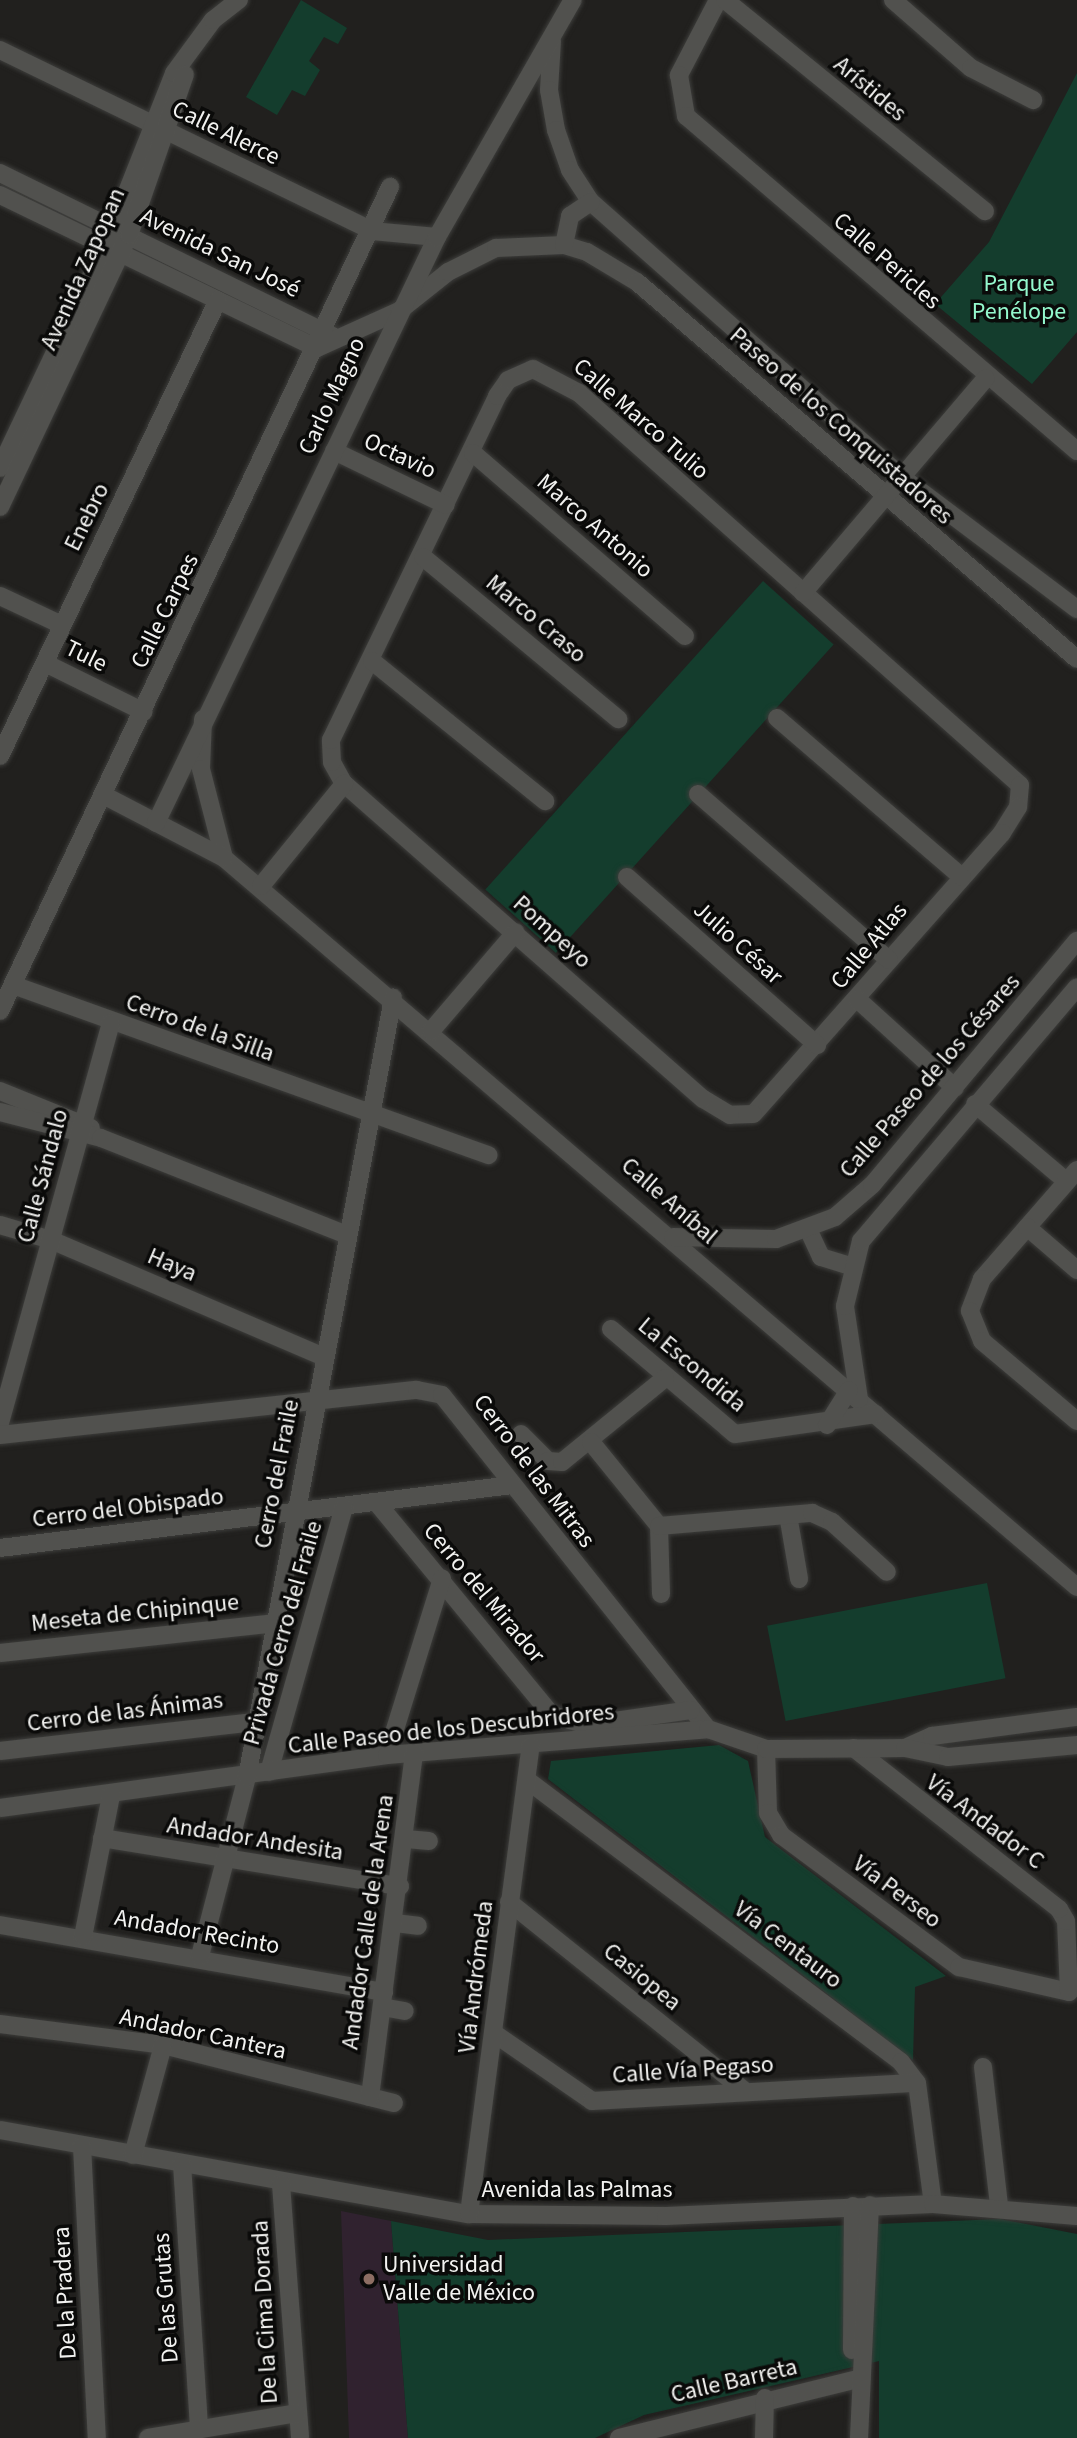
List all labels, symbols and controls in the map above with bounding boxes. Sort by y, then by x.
street label: Arístides [828,50,912,128]
street label: Calle Alerce [167,95,285,171]
street label: Avenida Zapopan [34,184,132,354]
street label: Avenida San José [135,202,305,304]
street label: Calle Pericles [827,207,947,315]
park label: Parque Penélope [972,270,1066,326]
street label: Paseo de los Conquistadores [724,321,958,531]
street label: Carlo Magno [292,333,372,459]
street label: Calle Marco Tulio [567,352,715,486]
street label: Octavio [359,427,441,485]
street label: Marco Antonio [531,468,659,584]
street label: Enebro [58,478,116,556]
street label: Calle Carpes [125,549,205,673]
street label: Marco Craso [480,569,592,669]
street label: Tule [60,634,112,678]
street label: Pompeyo [507,889,597,975]
street label: Julio César [687,895,789,991]
street label: Calle Atlas [825,897,913,995]
street label: Calle Paseo de los Césares [834,968,1026,1184]
street label: Cerro de la Silla [122,988,278,1068]
street label: Calle Sándalo [11,1106,75,1246]
street label: Calle Aníbal [615,1151,723,1251]
street label: Haya [143,1242,201,1288]
street label: La Escondida [632,1311,752,1419]
street label: Cerro de las Mitras [467,1389,601,1553]
street label: Cerro del Fraile [248,1397,306,1551]
street label: Cerro del Obispado [31,1482,225,1534]
street label: Cerro del Mirador [417,1517,551,1669]
street label: Privada Cerro del Fraile [237,1518,329,1748]
street label: Meseta de Chipinque [30,1588,240,1638]
street label: Cerro de las Ánimas [25,1686,225,1738]
street label: Calle Paseo de los Descubridores [287,1698,615,1760]
street label: Vía Andador C [920,1768,1050,1876]
street label: Andador Calle de la Arena [336,1793,400,2051]
street label: Andador Andesita [165,1811,345,1867]
street label: Vía Perseo [847,1849,947,1935]
street label: Vía Centauro [728,1895,848,1995]
street label: Vía Andrómeda [452,1899,500,2055]
street label: Andador Recinto [112,1903,282,1961]
street label: Casiopea [597,1937,687,2017]
street label: Andador Cantera [117,2002,289,2066]
street label: Calle Vía Pegaso [611,2050,775,2090]
street label: Avenida las Palmas [481,2176,673,2204]
street label: De la Cima Dorada [246,2219,284,2405]
street label: De la Pradera [47,2226,83,2360]
street label: De las Grutas [147,2232,185,2364]
place label: Universidad Valle de México [383,2251,535,2307]
marker: Universidad Valle de México [361,2271,377,2287]
street label: Calle Barreta [668,2352,800,2410]

